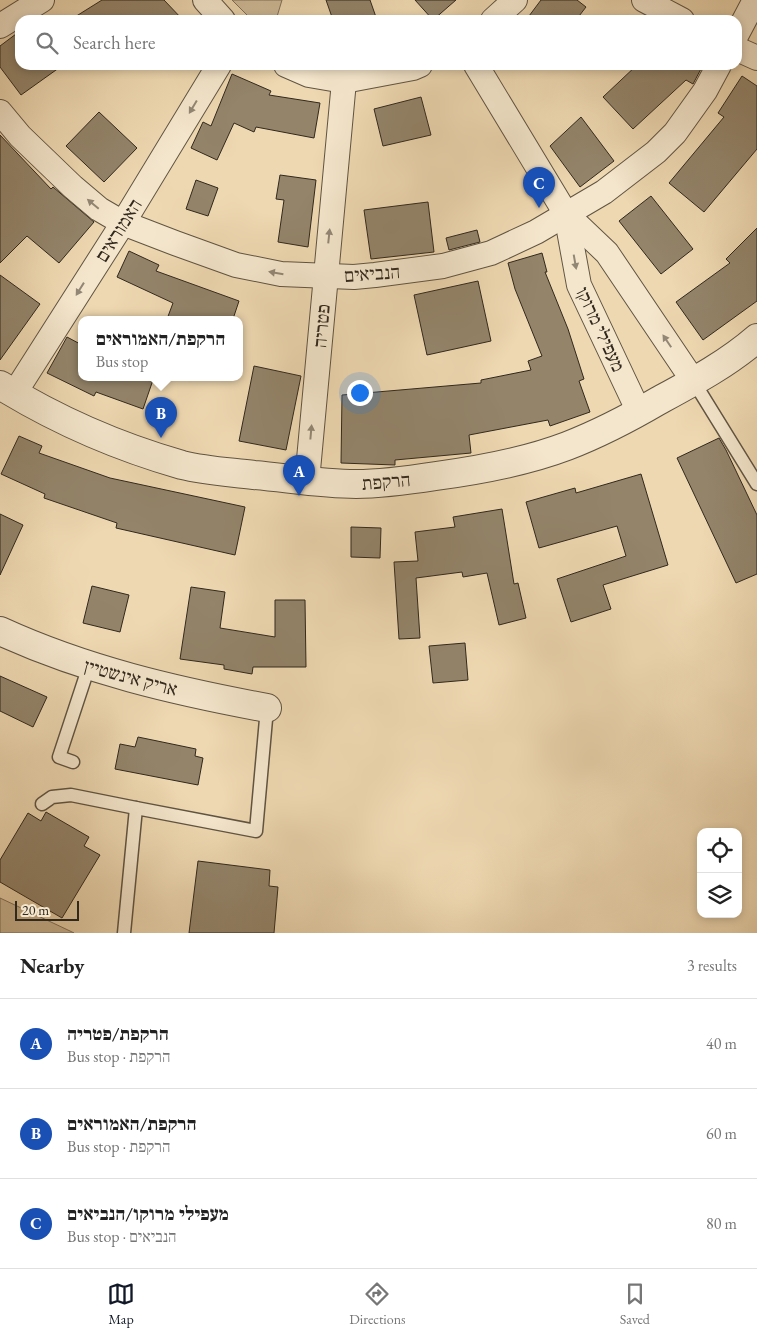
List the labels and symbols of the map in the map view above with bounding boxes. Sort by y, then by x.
one-way arrow [189,100,198,113]
pin: C [523,167,555,208]
street label: האמוראים [89,194,148,267]
one-way arrow [87,198,100,209]
one-way arrow [325,227,333,243]
one-way arrow [571,255,579,271]
street label: הנביאים [343,259,401,288]
one-way arrow [268,268,284,276]
one-way arrow [76,283,85,296]
street label: מעפילי מרוקו [570,283,631,376]
street label: פטריה [307,303,336,349]
one-way arrow [662,334,672,348]
your location [347,380,373,406]
pin: B [145,397,177,438]
one-way arrow [307,424,315,440]
pin: A [283,455,315,496]
street label: הרקפת [361,467,412,496]
street label: אריק אינשטיין [81,653,180,702]
scale bar [15,898,79,921]

